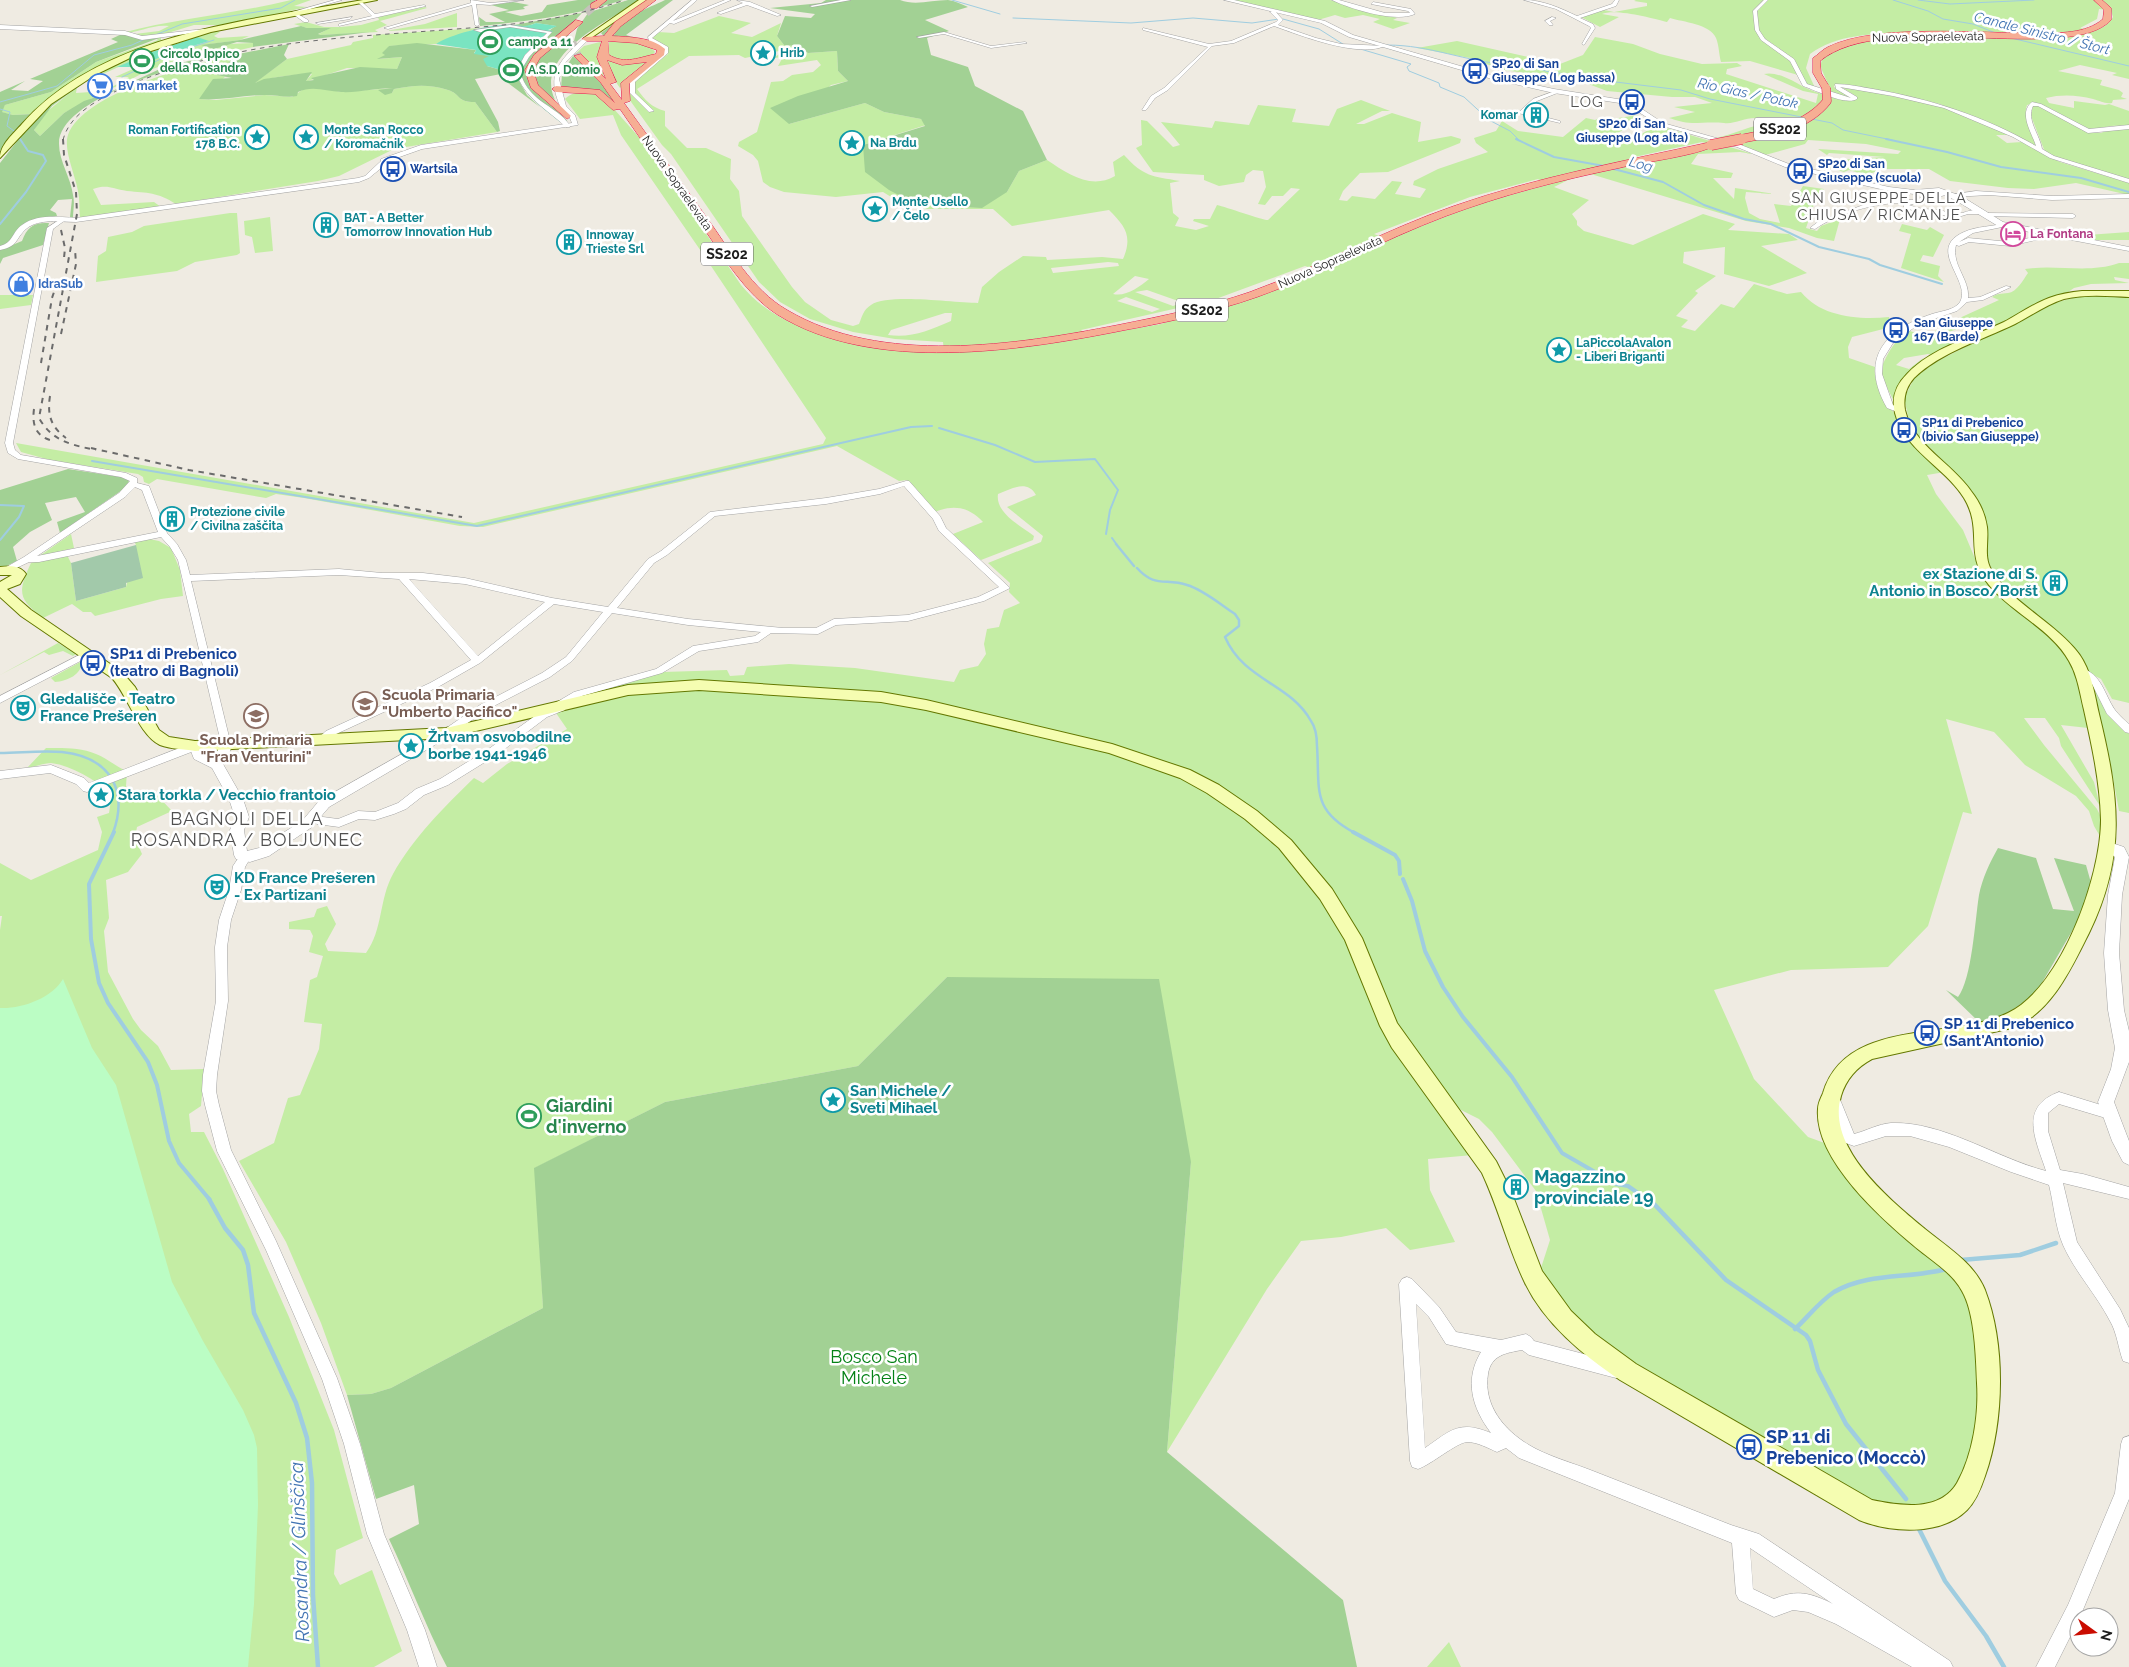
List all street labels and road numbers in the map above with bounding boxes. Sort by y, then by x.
street label: Nuova Sopraelevata [1872,29,1984,45]
road number: SS202 [1754,118,1806,140]
street label: Nuova Sopraelevata [639,133,715,233]
street label: Nuova Sopraelevata [1276,233,1384,291]
road number: SS202 [701,242,753,266]
road number: SS202 [1176,298,1228,322]

